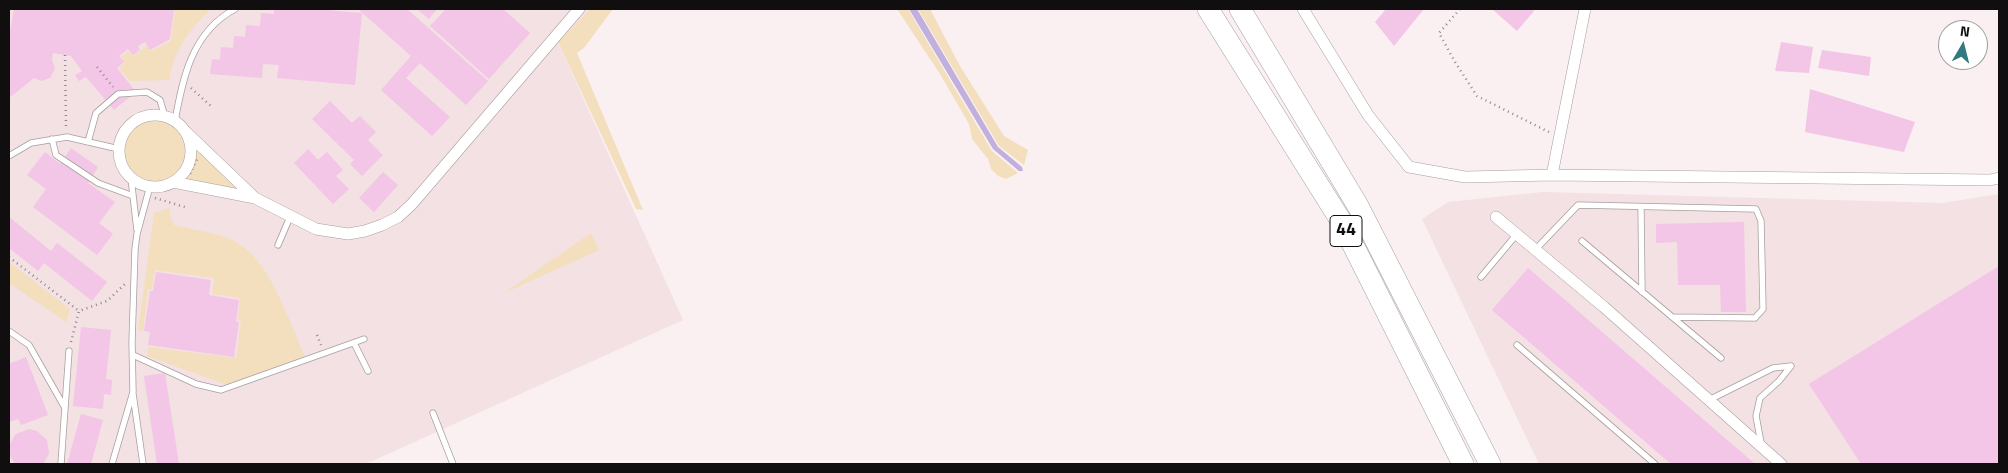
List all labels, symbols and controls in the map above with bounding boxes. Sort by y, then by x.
north arrow [1938,20,1988,70]
text: N [1959,20,1971,42]
road number: 44 [1330,216,1362,247]

